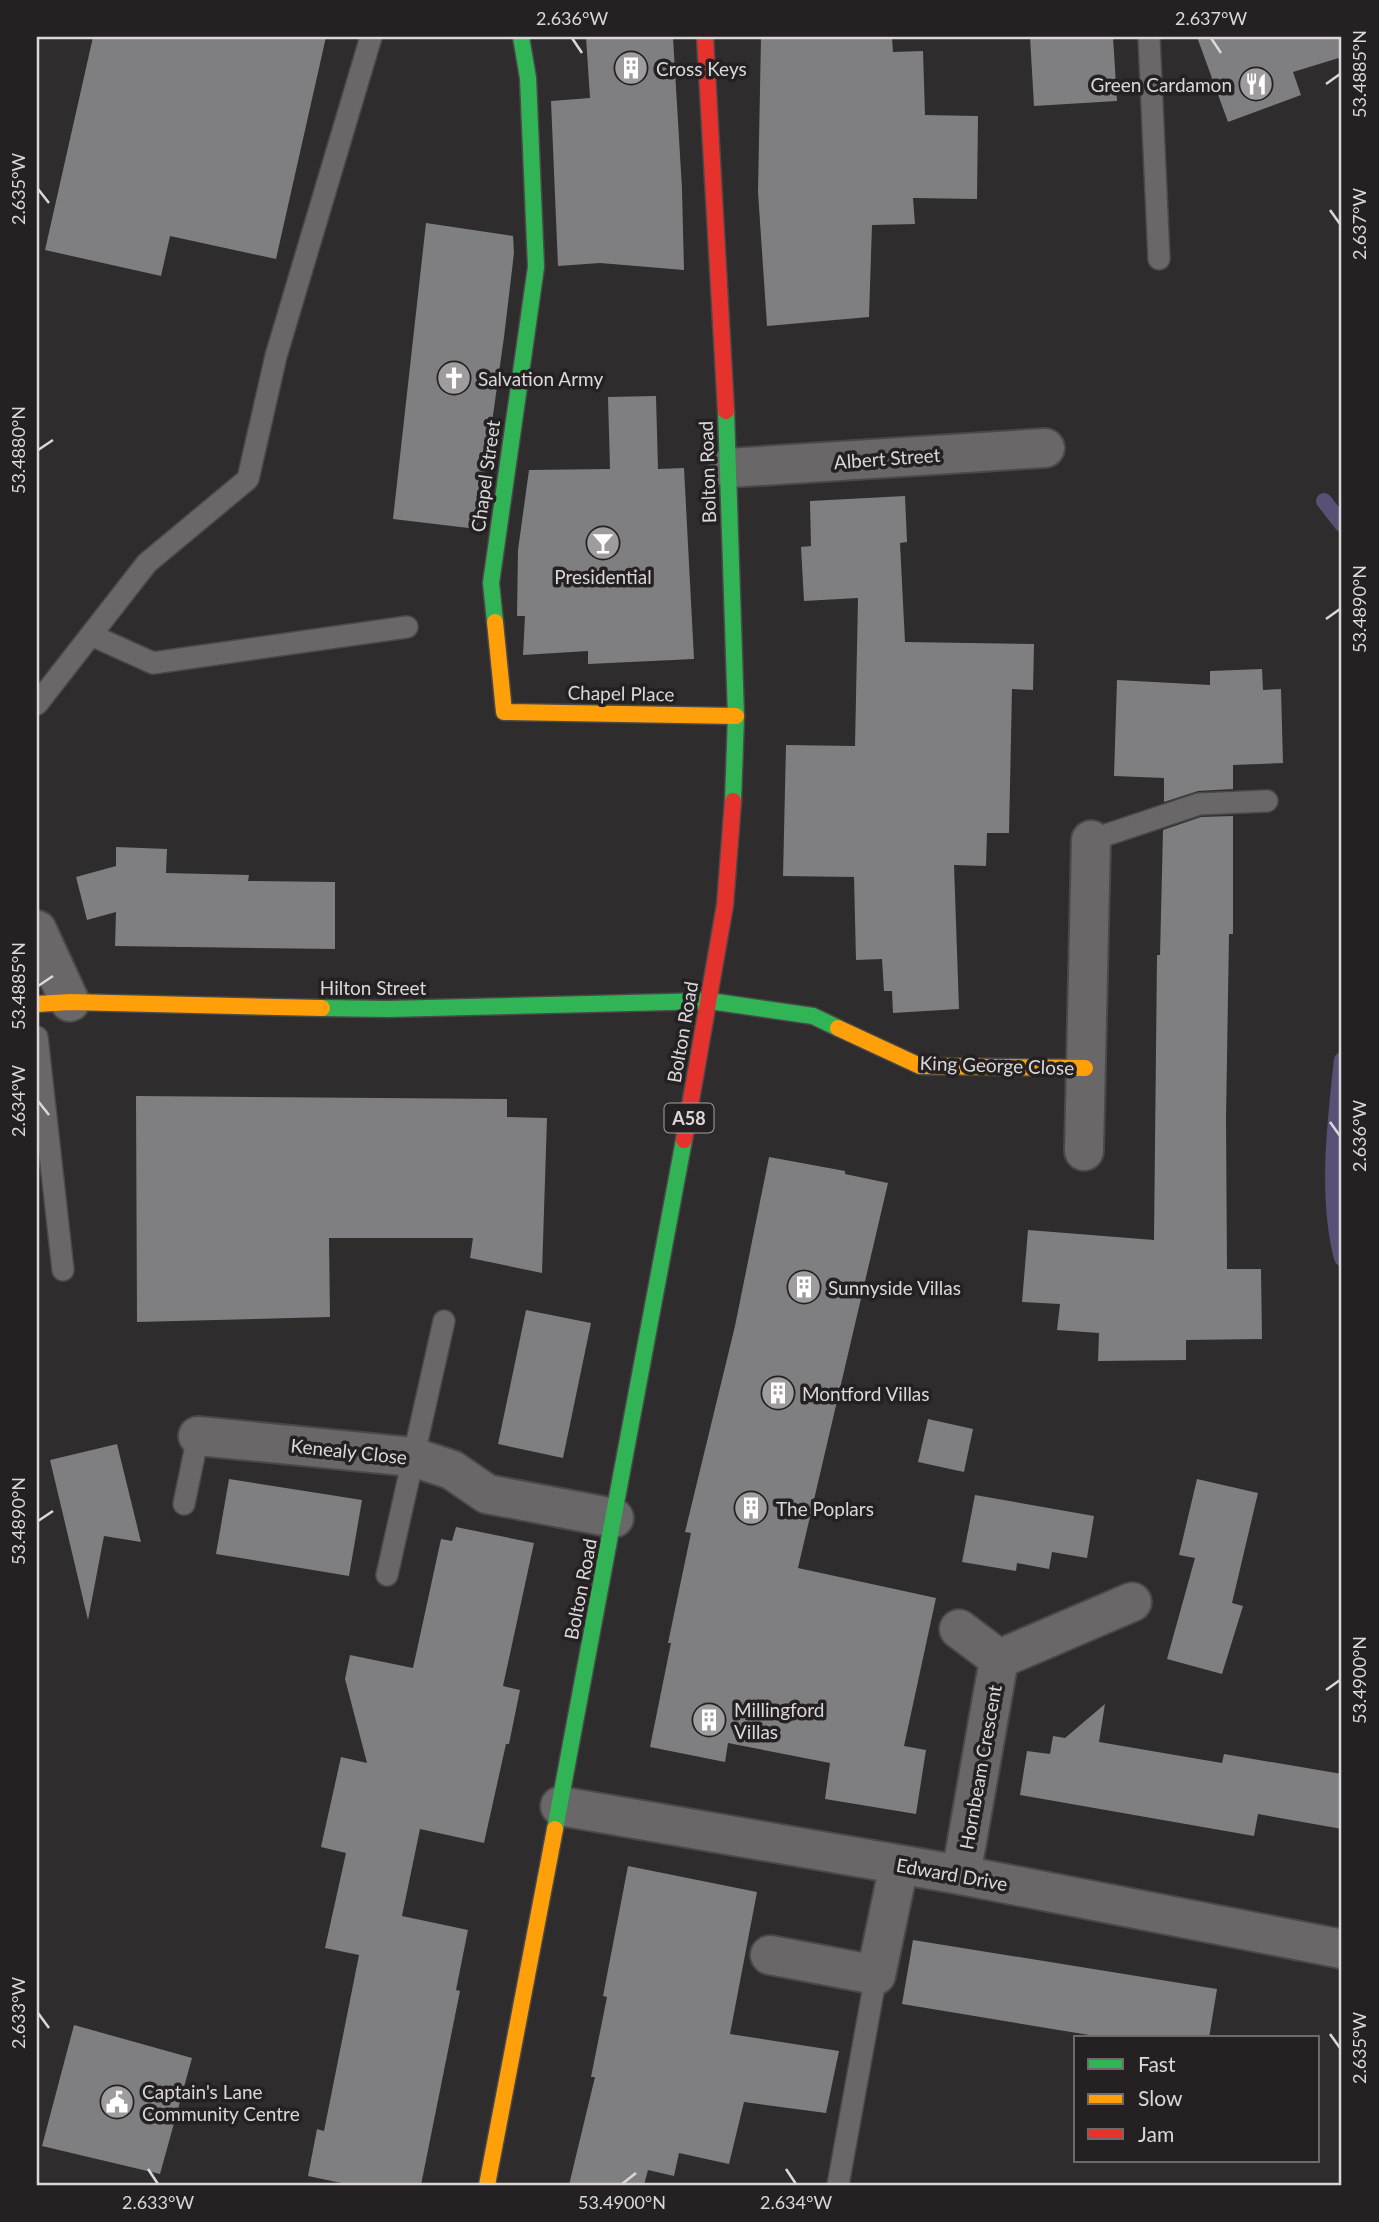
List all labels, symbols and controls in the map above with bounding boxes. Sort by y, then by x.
text: 2.636°W [536,7,608,29]
text: 2.637°W [1175,7,1247,29]
text: 53.4885°N [1348,30,1370,118]
building icon: Cross Keys [612,49,650,87]
place label: Cross Keys [656,57,747,80]
restaurant icon: Green Cardamon [1237,65,1275,103]
place label: Green Cardamon [1090,73,1232,96]
text: 2.635°W [7,153,29,225]
text: 2.637°W [1348,188,1370,260]
church icon: Salvation Army [435,359,473,397]
place label: Salvation Army [478,367,603,390]
text: 53.4880°N [7,406,29,494]
street label: Chapel Street [466,418,504,533]
street label: Bolton Road [694,420,720,524]
street label: Albert Street [833,443,941,473]
bar icon: Presidential [584,524,622,562]
place label: Presidential [554,565,652,588]
text: 53.4890°N [1348,565,1370,653]
street label: Chapel Place [567,681,675,705]
text: 53.4885°N [7,942,29,1030]
street label: Hilton Street [320,976,426,999]
street label: Bolton Road [662,980,702,1084]
street label: King George Close [919,1051,1075,1079]
text: 2.634°W [7,1065,29,1137]
text: 2.636°W [1348,1100,1370,1172]
road number: A58 [664,1104,714,1133]
building icon: Sunnyside Villas [785,1268,823,1306]
place label: Sunnyside Villas [828,1276,961,1299]
building icon: Montford Villas [759,1374,797,1412]
place label: Montford Villas [802,1382,930,1405]
street label: Kenealy Close [290,1433,408,1469]
text: 53.4890°N [7,1477,29,1565]
building icon: The Poplars [732,1489,770,1527]
place label: The Poplars [776,1497,874,1520]
street label: Bolton Road [559,1536,601,1642]
text: 53.4900°N [1348,1636,1370,1724]
street label: Hornbeam Crescent [954,1683,1006,1851]
place label: Millingford Villas [734,1698,824,1743]
building icon: Millingford Villas [690,1701,728,1739]
street label: Edward Drive [894,1853,1010,1895]
text: 2.633°W [7,1977,29,2049]
text: 2.635°W [1348,2012,1370,2084]
legend [1074,2036,1320,2162]
text: Fast [1138,2051,1176,2076]
place label: Captain's Lane Community Centre [142,2080,300,2125]
public building icon: Captain's Lane Community Centre [98,2083,136,2121]
text: Slow [1138,2085,1183,2110]
text: Jam [1138,2121,1174,2146]
text: 2.633°W [122,2191,194,2213]
text: 53.4900°N [578,2191,666,2213]
text: 2.634°W [760,2191,832,2213]

